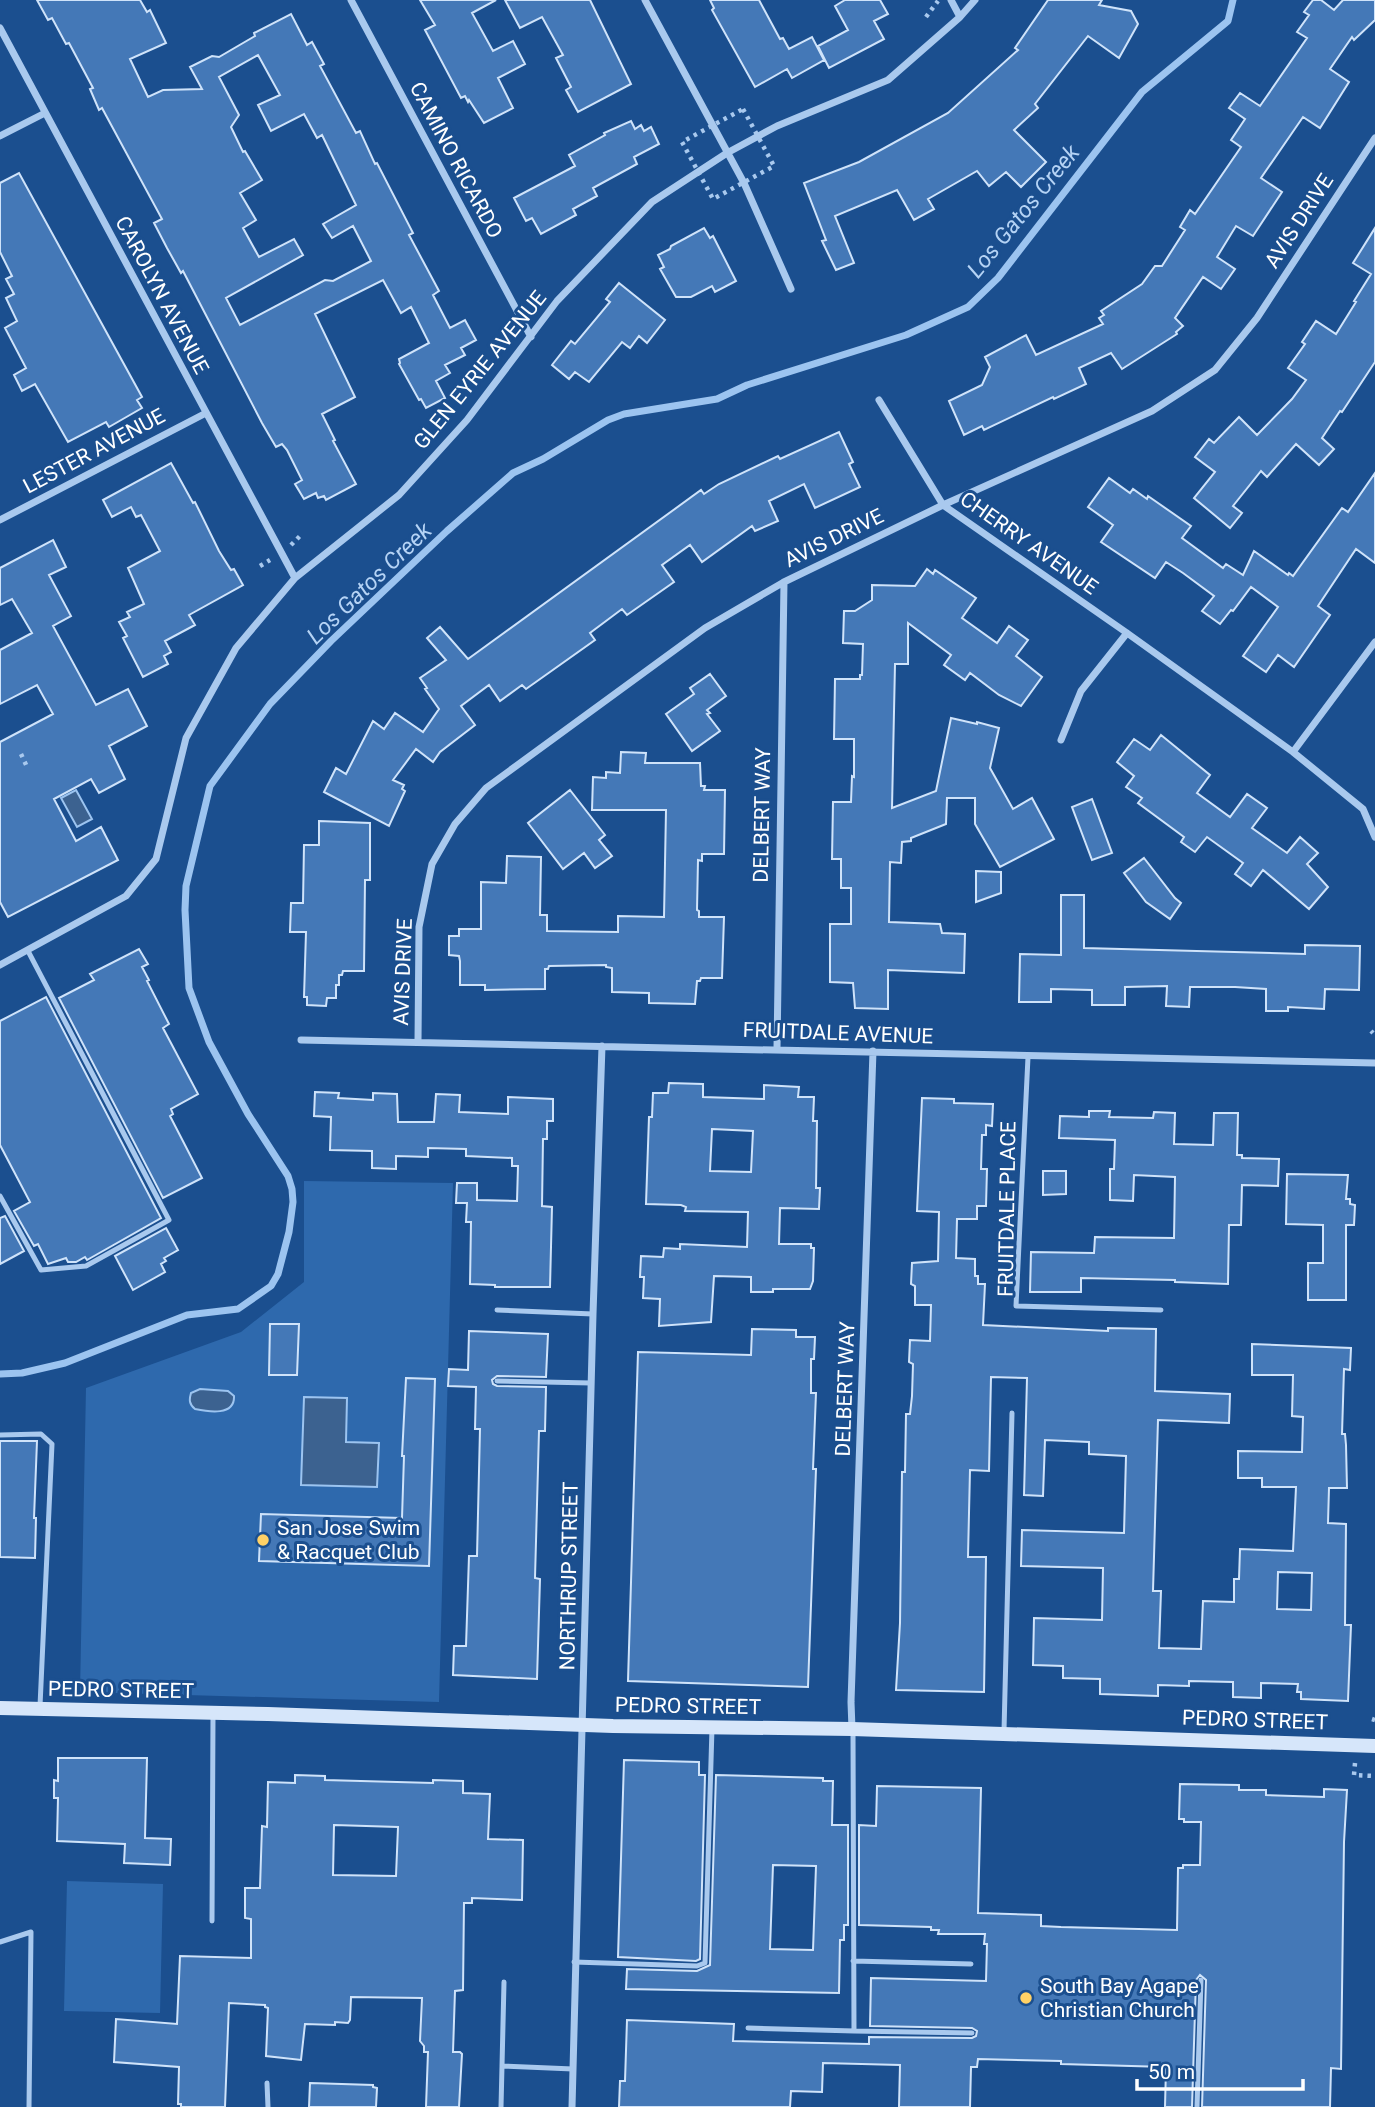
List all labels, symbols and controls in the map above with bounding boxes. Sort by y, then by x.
street label: CAMINO RICARDO [405,78,507,242]
water label: Los Gatos Creek [962,139,1086,283]
street label: AVIS DRIVE [1260,169,1338,273]
street label: CAROLYN AVENUE [110,212,214,378]
street label: GLEN EYRIE AVENUE [409,286,551,454]
street label: LESTER AVENUE [19,404,169,498]
street label: CHERRY AVENUE [956,487,1102,599]
street label: AVIS DRIVE [781,504,888,572]
water label: Los Gatos Creek [301,517,438,650]
street label: DELBERT WAY [749,747,775,883]
street label: AVIS DRIVE [389,918,417,1026]
street label: FRUITDALE AVENUE [742,1018,934,1048]
street label: FRUITDALE PLACE [993,1121,1021,1297]
street label: DELBERT WAY [831,1321,859,1457]
street label: NORTHRUP STREET [555,1481,583,1671]
place label: San Jose Swim & Racquet Club [277,1516,420,1564]
marker: San Jose Swim & Racquet Club [255,1532,271,1548]
street label: PEDRO STREET [48,1677,195,1703]
street label: PEDRO STREET [615,1693,762,1719]
street label: PEDRO STREET [1182,1705,1329,1735]
place label: South Bay Agape Christian Church [1040,1974,1199,2022]
marker: South Bay Agape Christian Church [1018,1990,1034,2006]
scale bar [1137,2048,1303,2092]
text: 50 m [1148,2060,1195,2084]

